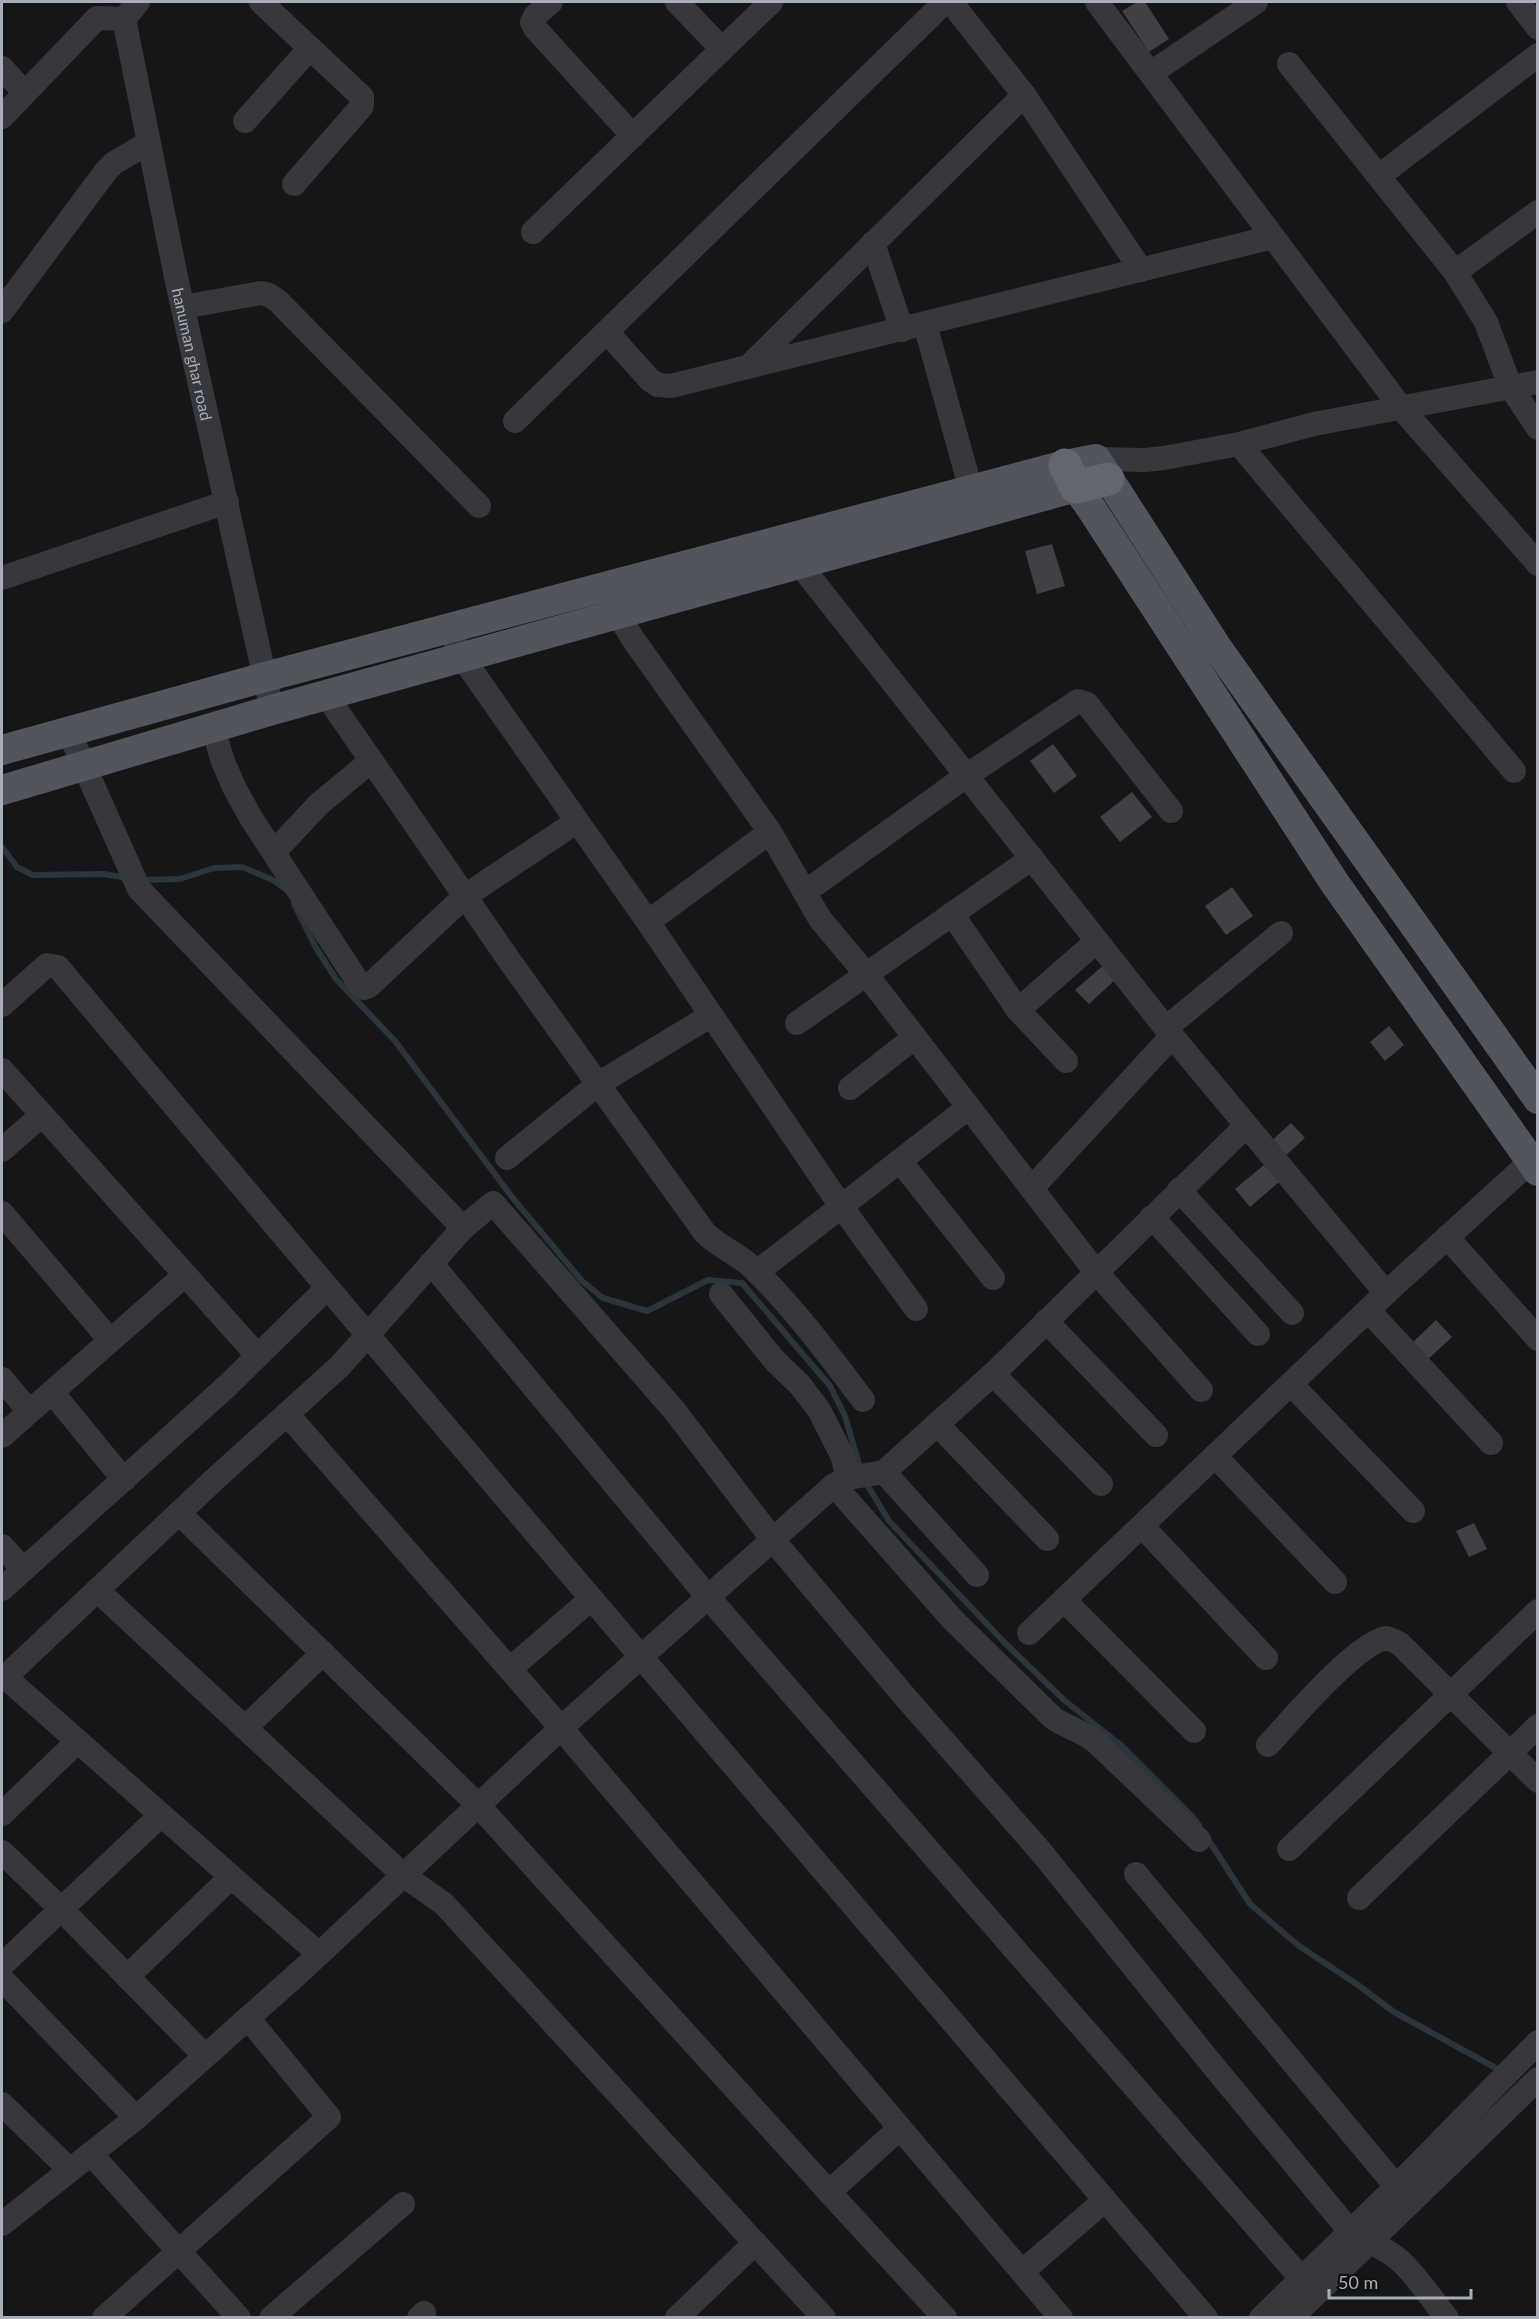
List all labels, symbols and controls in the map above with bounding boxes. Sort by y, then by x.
street label: hanuman ghar road [169,286,217,422]
scale bar [1329,2262,1472,2300]
text: 50 m [1338,2271,1378,2293]

